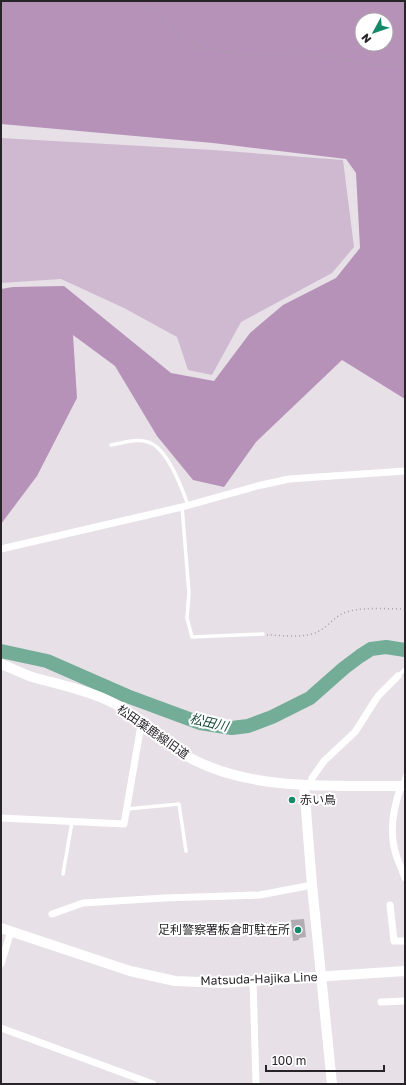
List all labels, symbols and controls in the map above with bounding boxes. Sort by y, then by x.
north arrow [354,12,394,52]
text: N [358,31,374,46]
street label: 松田葉鹿線旧道 [115,701,192,762]
water label: 松田川 [188,710,232,735]
place label: 赤い鳥 [300,792,336,807]
marker: 赤い鳥 [287,795,297,805]
place label: 足利警察署板倉町駐在所 [158,922,290,937]
marker: 足利警察署板倉町駐在所 [293,925,303,935]
street label: Matsuda-Hajika Line [200,969,318,988]
scale bar [266,1047,384,1073]
text: 100 m [272,1053,306,1068]

